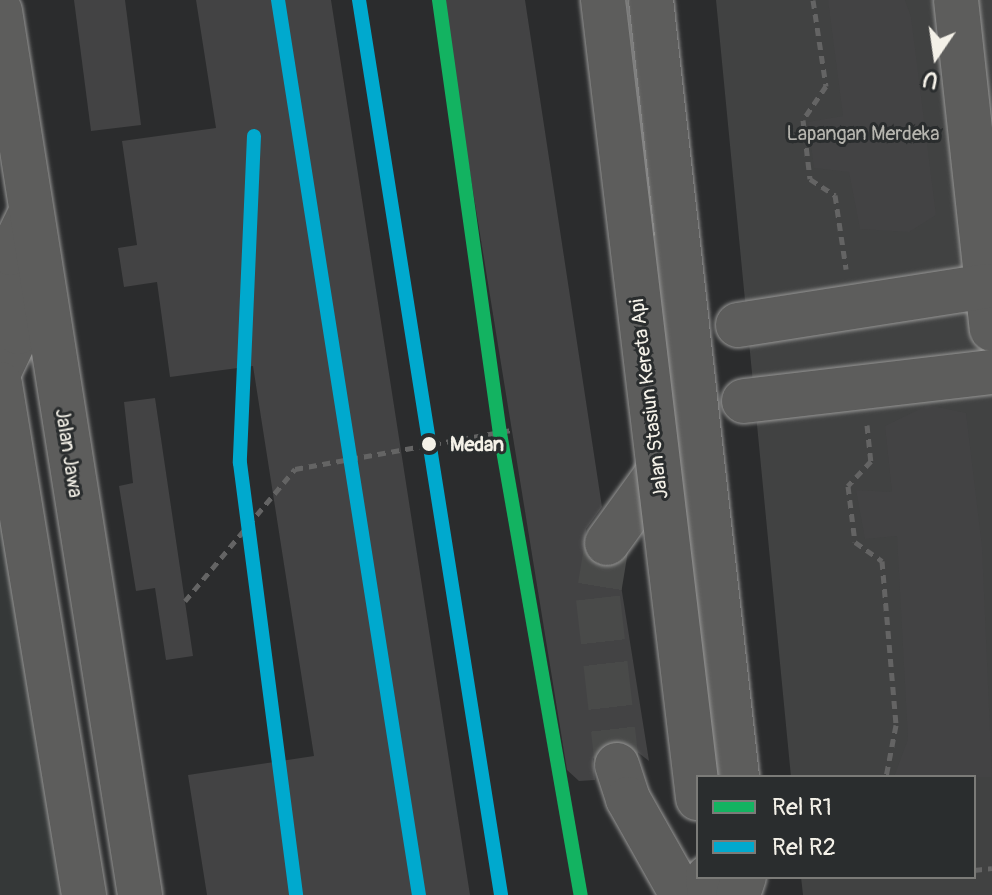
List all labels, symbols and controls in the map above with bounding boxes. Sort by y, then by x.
north arrow [896,16,976,96]
text: U [920,64,941,95]
park label: Lapangan Merdeka [787,121,939,145]
street label: Jalan Stasiun Kereta Api [625,298,673,500]
street label: Jalan Jawa [50,407,88,499]
marker: Medan [415,430,443,458]
place label: Medan [450,432,504,456]
legend [696,775,976,879]
text: Rel R1 [772,793,832,822]
text: Rel R2 [772,833,836,862]

